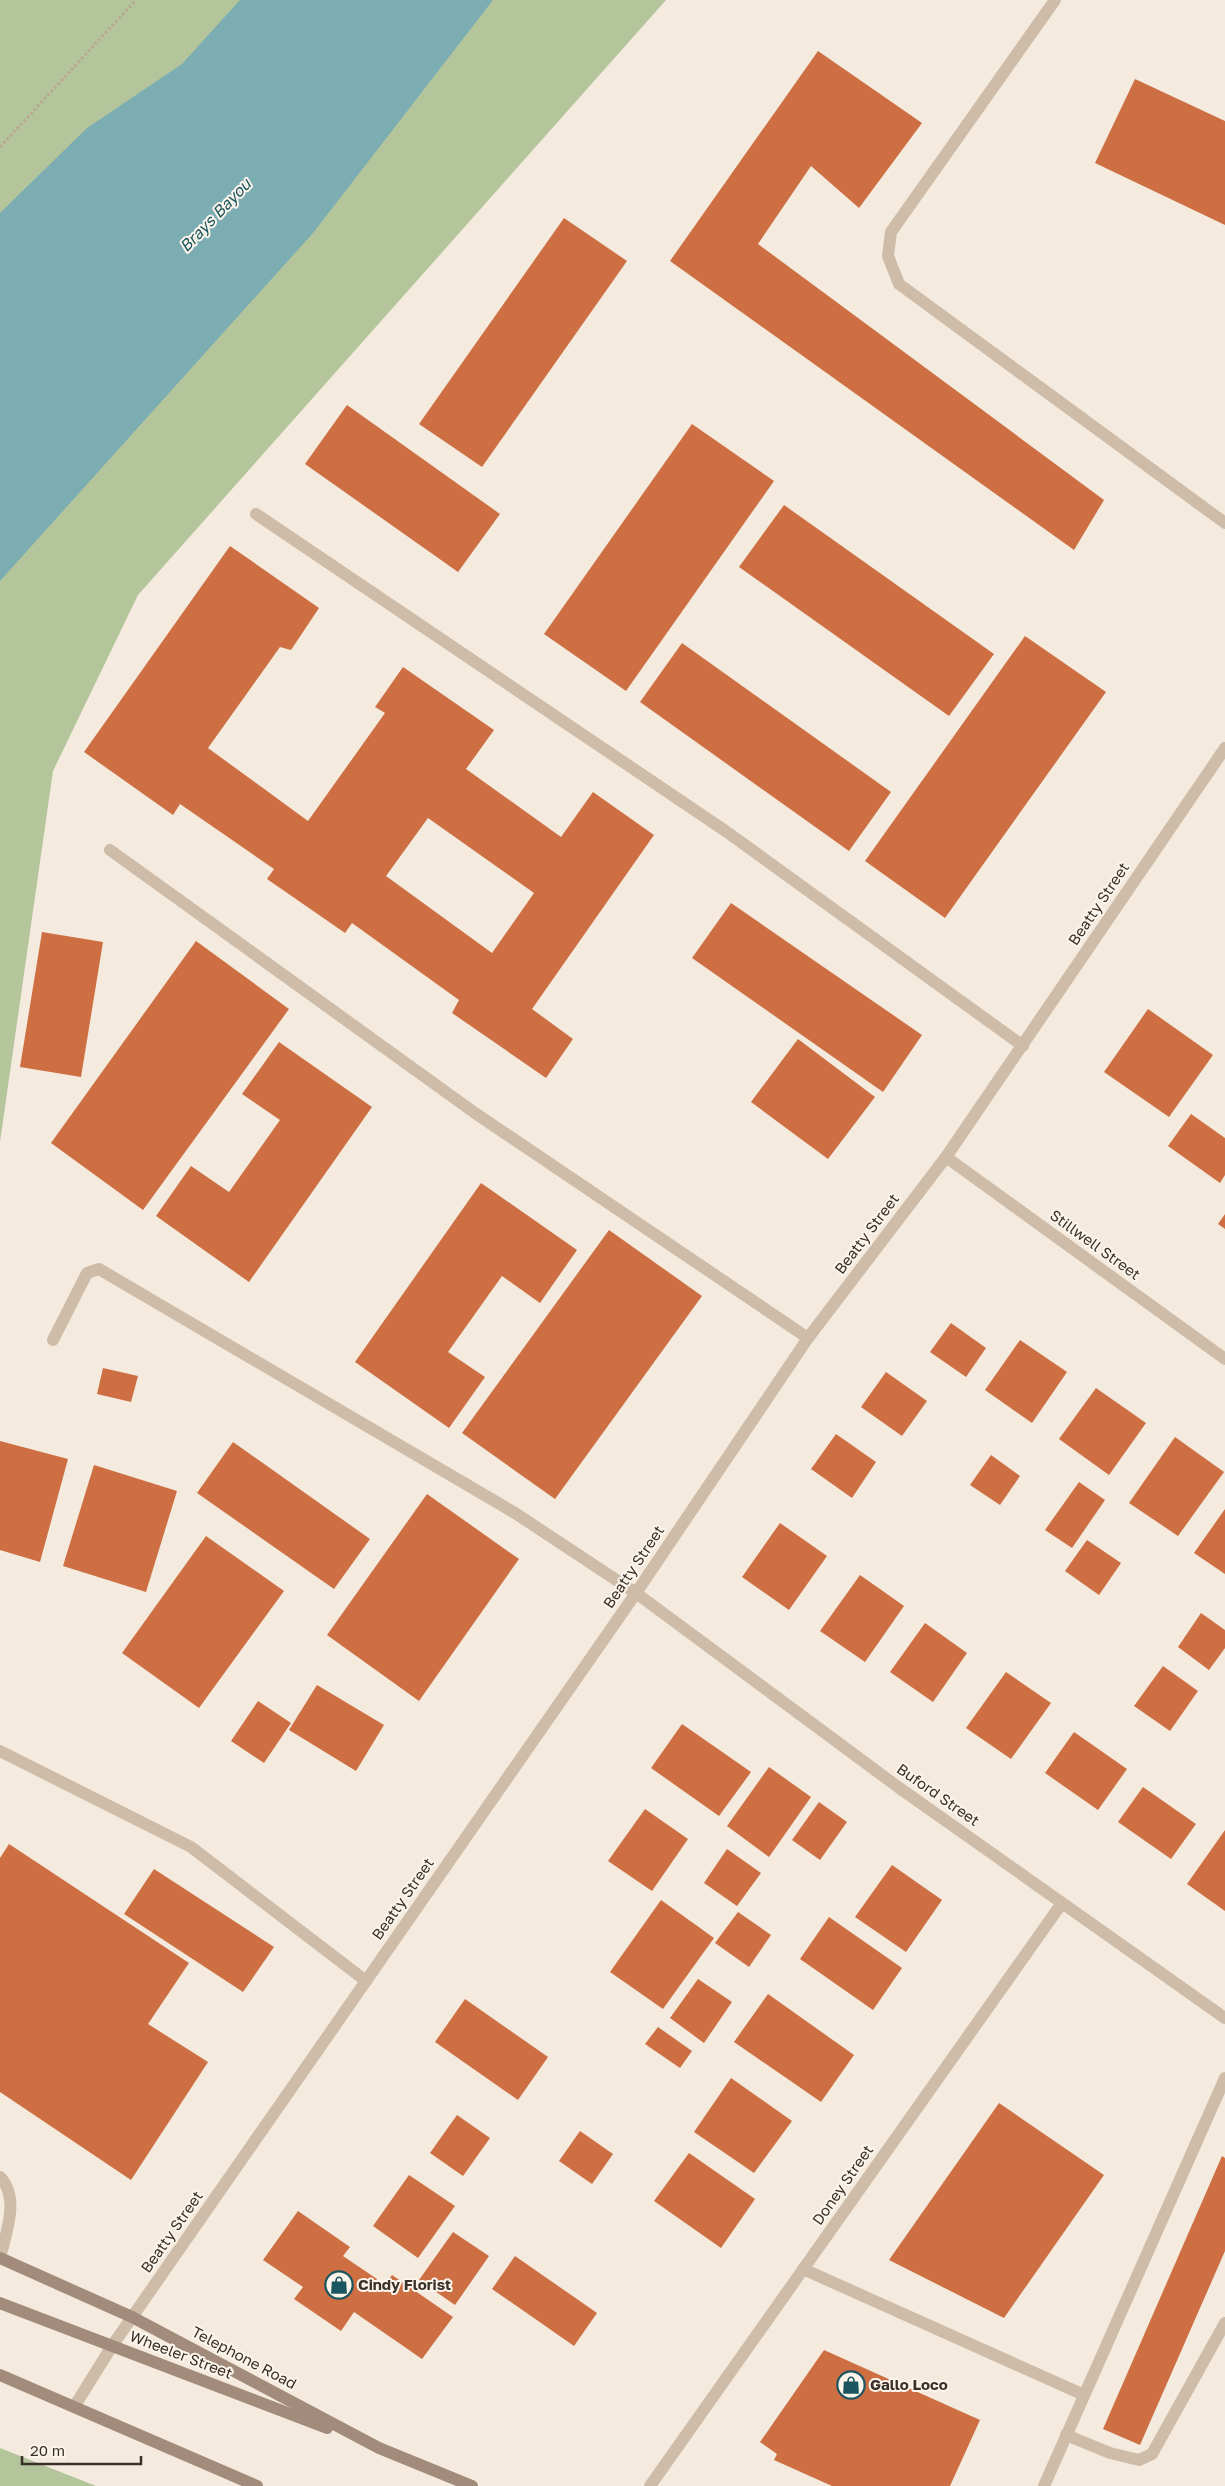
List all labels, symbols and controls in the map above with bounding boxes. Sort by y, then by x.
water label: Brays Bayou [175,173,256,256]
street label: Beatty Street [1064,859,1132,948]
street label: Beatty Street [830,1190,902,1277]
street label: Stillwell Street [1047,1205,1144,1283]
street label: Beatty Street [599,1522,667,1611]
street label: Buford Street [894,1759,983,1829]
street label: Beatty Street [367,1854,437,1943]
street label: Doney Street [808,2141,876,2228]
street label: Beatty Street [136,2187,206,2276]
shop icon: Cindy Florist [324,2270,354,2300]
place label: Cindy Florist [358,2275,451,2293]
street label: Telephone Road [189,2322,300,2392]
street label: Wheeler Street [128,2326,235,2382]
shop icon: Gallo Loco [836,2370,866,2400]
place label: Gallo Loco [870,2375,948,2393]
scale bar [22,2434,141,2466]
text: 20 m [30,2441,65,2459]

